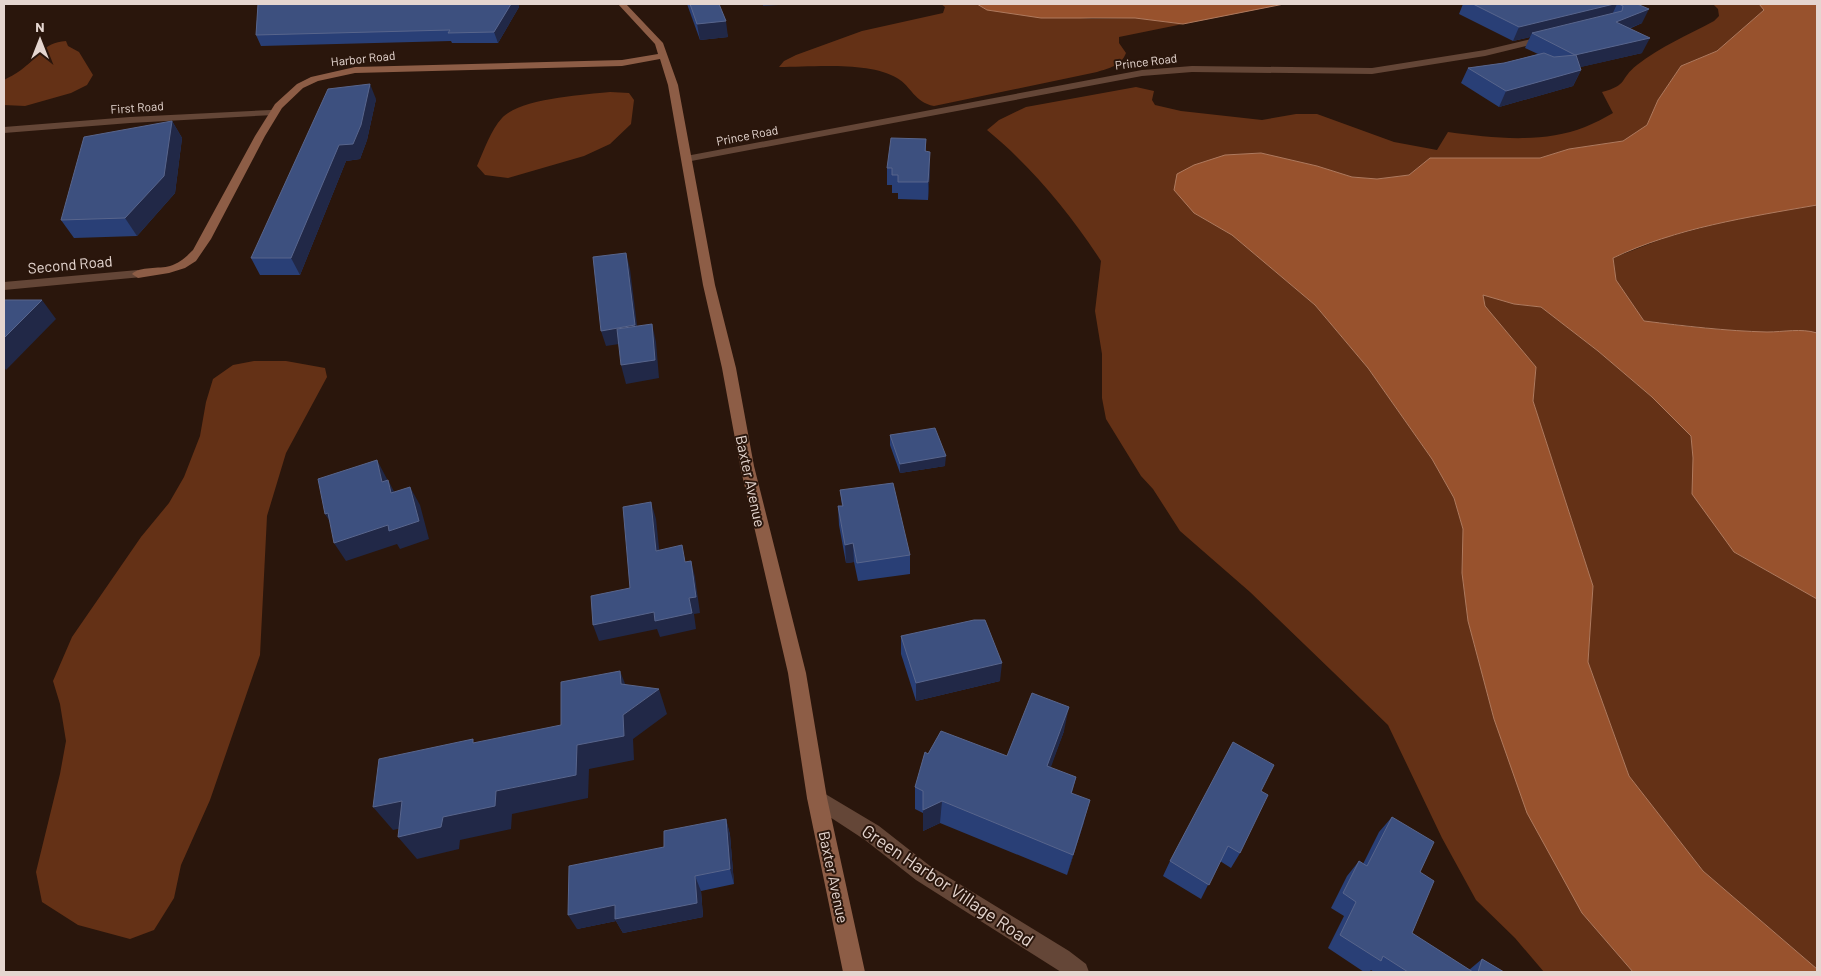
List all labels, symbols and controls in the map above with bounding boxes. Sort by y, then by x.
north arrow [15,15,65,65]
text: N [35,18,45,35]
street label: Harbor Road [330,48,396,68]
street label: Prince Road [1114,50,1178,72]
street label: First Road [110,98,164,116]
street label: Prince Road [715,122,779,148]
street label: Second Road [27,251,113,277]
street label: Baxter Avenue [732,433,770,529]
street label: Green Harbor Village Road [858,819,1038,951]
street label: Baxter Avenue [815,829,853,925]

